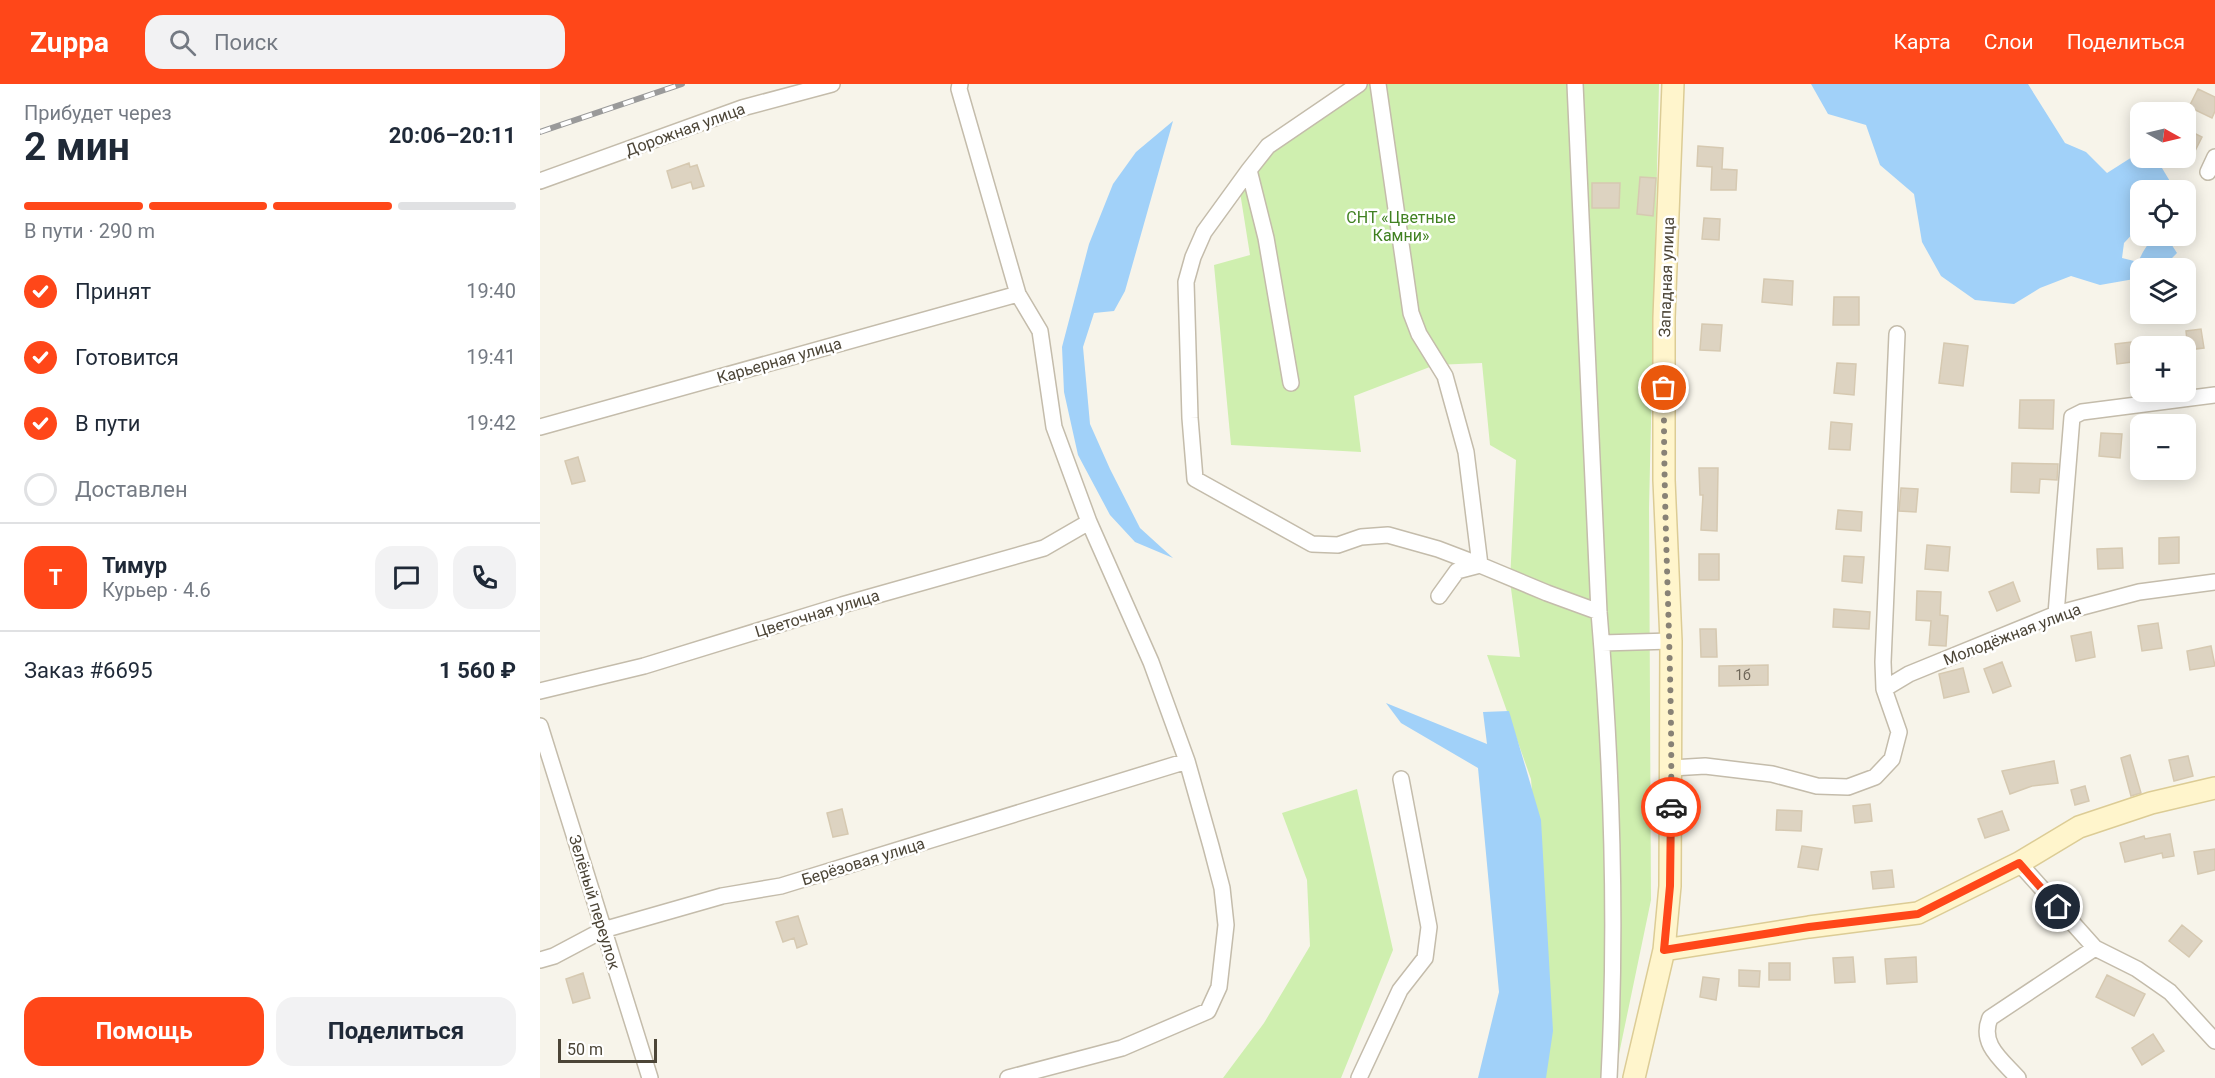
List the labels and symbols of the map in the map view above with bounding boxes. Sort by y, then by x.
street label: Дорожная улица [623,99,748,160]
north arrow [2130,102,2196,168]
park label: СНТ «Цветные Камни» [1346,208,1456,245]
street label: Западная улица [1655,217,1678,338]
street label: Карьерная улица [715,334,844,387]
pin [1638,362,1689,413]
street label: Цветочная улица [753,586,882,641]
street label: Молодёжная улица [1941,599,2084,669]
house number: 1б [1735,667,1751,683]
courier [1641,777,1701,837]
street label: Зелёный переулок [565,832,624,972]
street label: Берёзовая улица [799,834,927,889]
pin [2032,881,2083,932]
scale bar [558,1036,657,1064]

